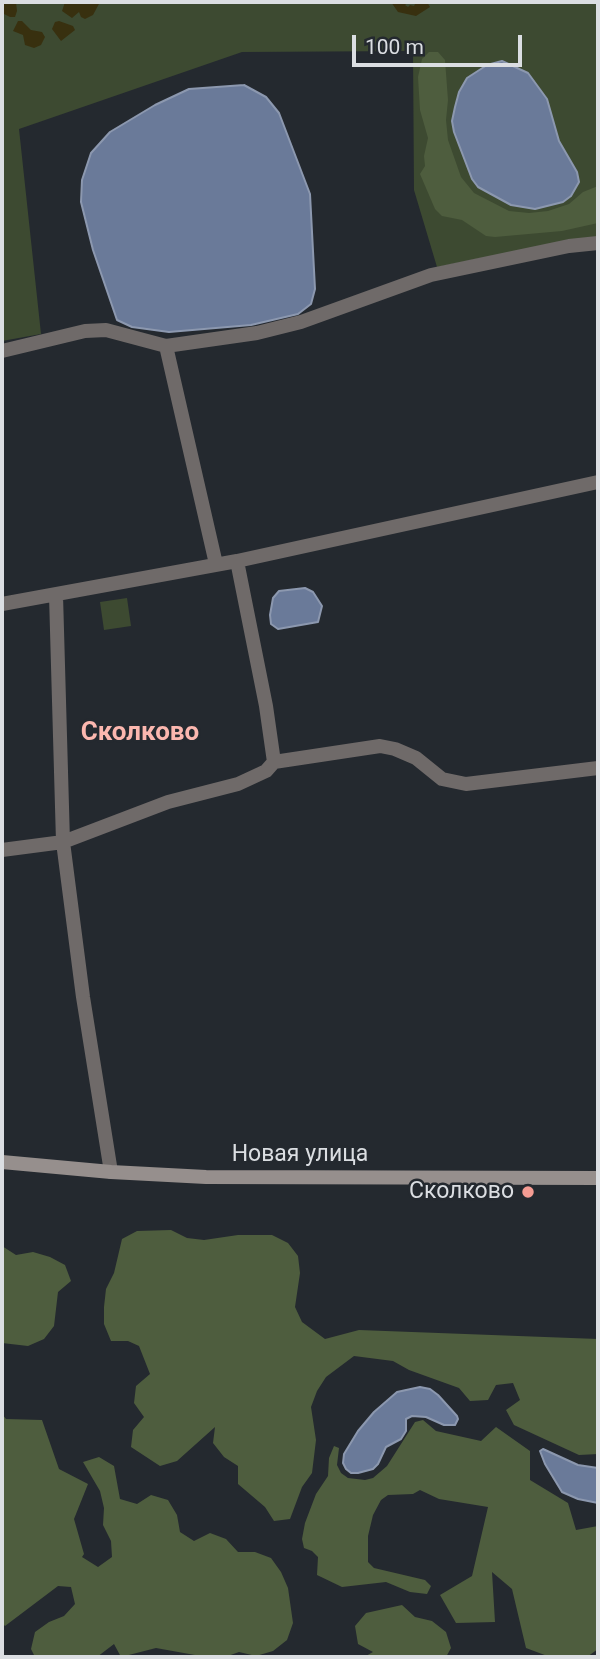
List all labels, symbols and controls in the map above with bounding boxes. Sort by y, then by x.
scale bar [355,21,525,65]
text: 100 m [365,35,424,59]
district label: Сколково [81,717,199,749]
street label: Новая улица [232,1141,368,1169]
place label: Сколково [409,1178,514,1206]
marker: Сколково [520,1184,536,1200]

